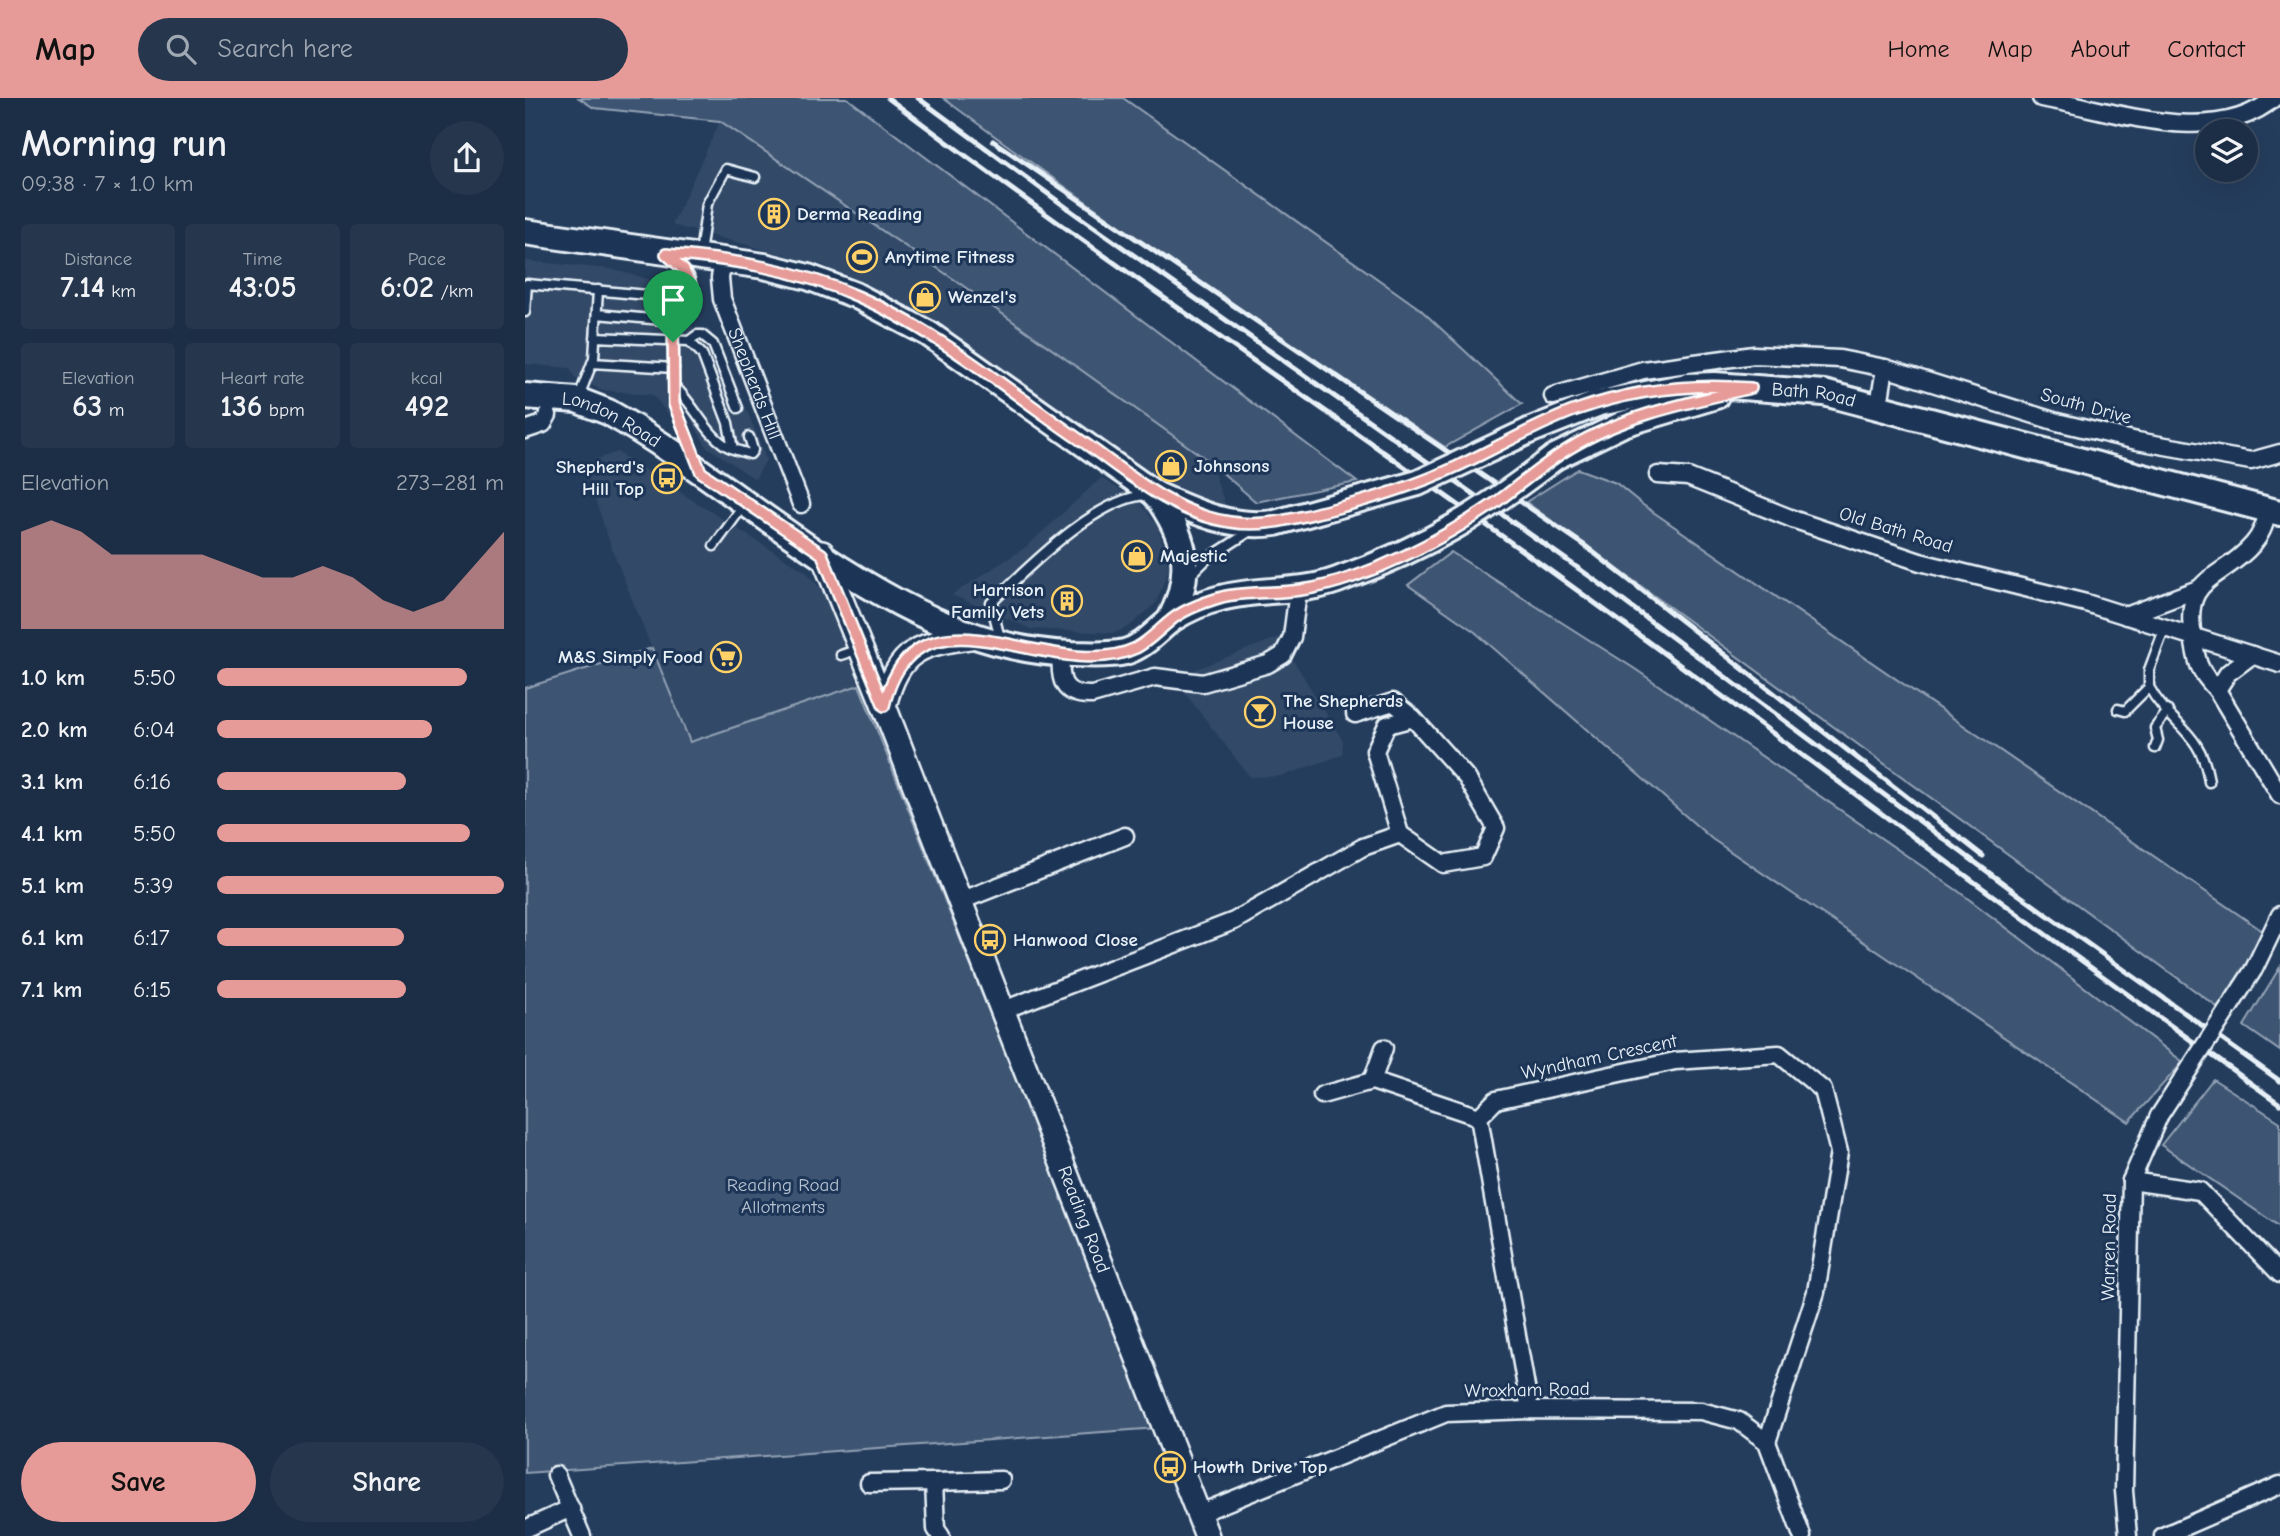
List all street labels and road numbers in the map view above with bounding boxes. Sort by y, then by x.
street label: Shepherds Hill [723,325,786,442]
street label: Bath Road [1771,378,1858,412]
street label: South Drive [2038,383,2134,429]
street label: London Road [561,388,665,452]
street label: Old Bath Road [1837,502,1955,558]
street label: Wyndham Crescent [1519,1030,1679,1084]
street label: Reading Road [1053,1163,1115,1276]
street label: Warren Road [2097,1193,2121,1301]
street label: Wroxham Road [1464,1378,1590,1402]

